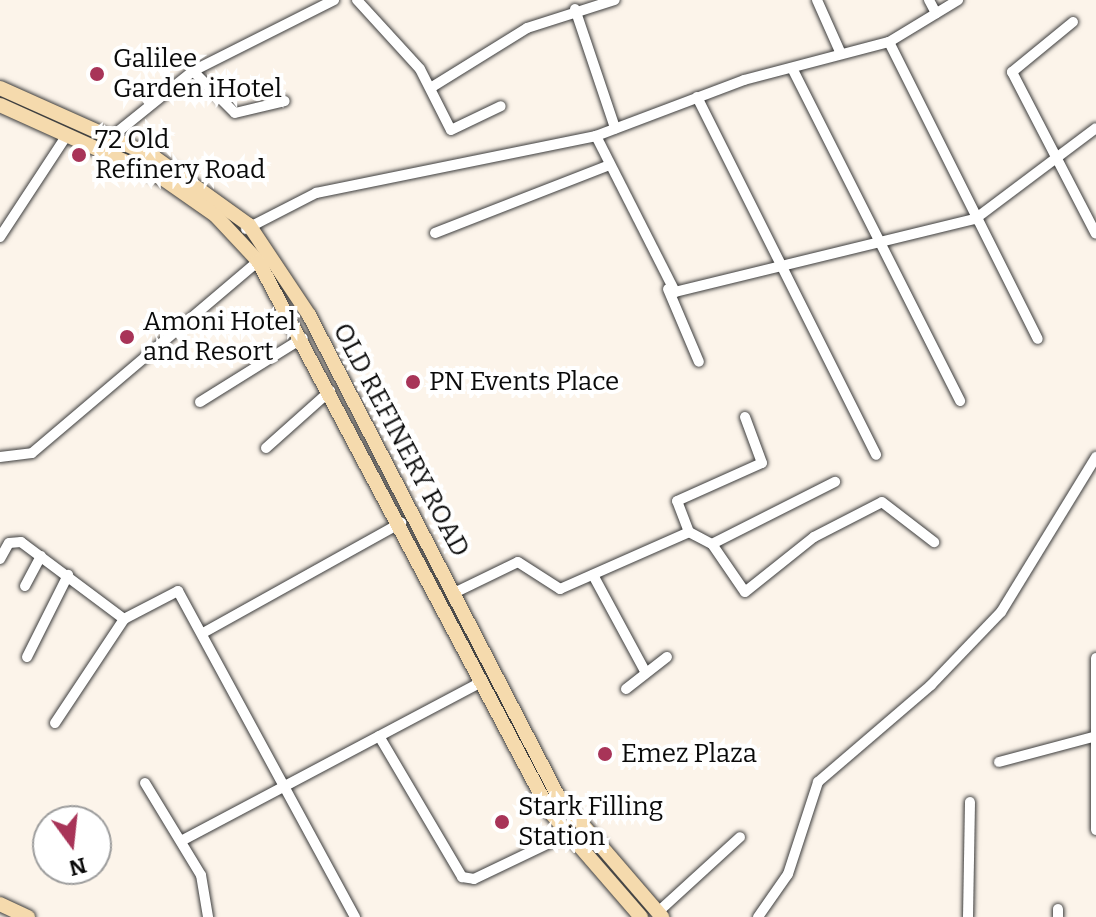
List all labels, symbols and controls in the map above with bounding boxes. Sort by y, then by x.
place label: Galilee Garden iHotel [113,43,282,104]
marker: Galilee Garden iHotel [88,65,106,83]
place label: 72 Old Refinery Road [95,124,265,186]
marker: 72 Old Refinery Road [70,146,88,164]
place label: Amoni Hotel and Resort [143,306,296,368]
street label: OLD REFINERY ROAD [326,318,476,562]
marker: Amoni Hotel and Resort [118,328,136,346]
place label: PN Events Place [429,366,619,398]
marker: PN Events Place [404,373,422,391]
place label: Emez Plaza [621,738,757,770]
marker: Emez Plaza [596,745,614,763]
place label: Stark Filling Station [518,791,663,852]
north arrow [32,805,112,885]
marker: Stark Filling Station [493,813,511,831]
text: N [66,851,90,882]

